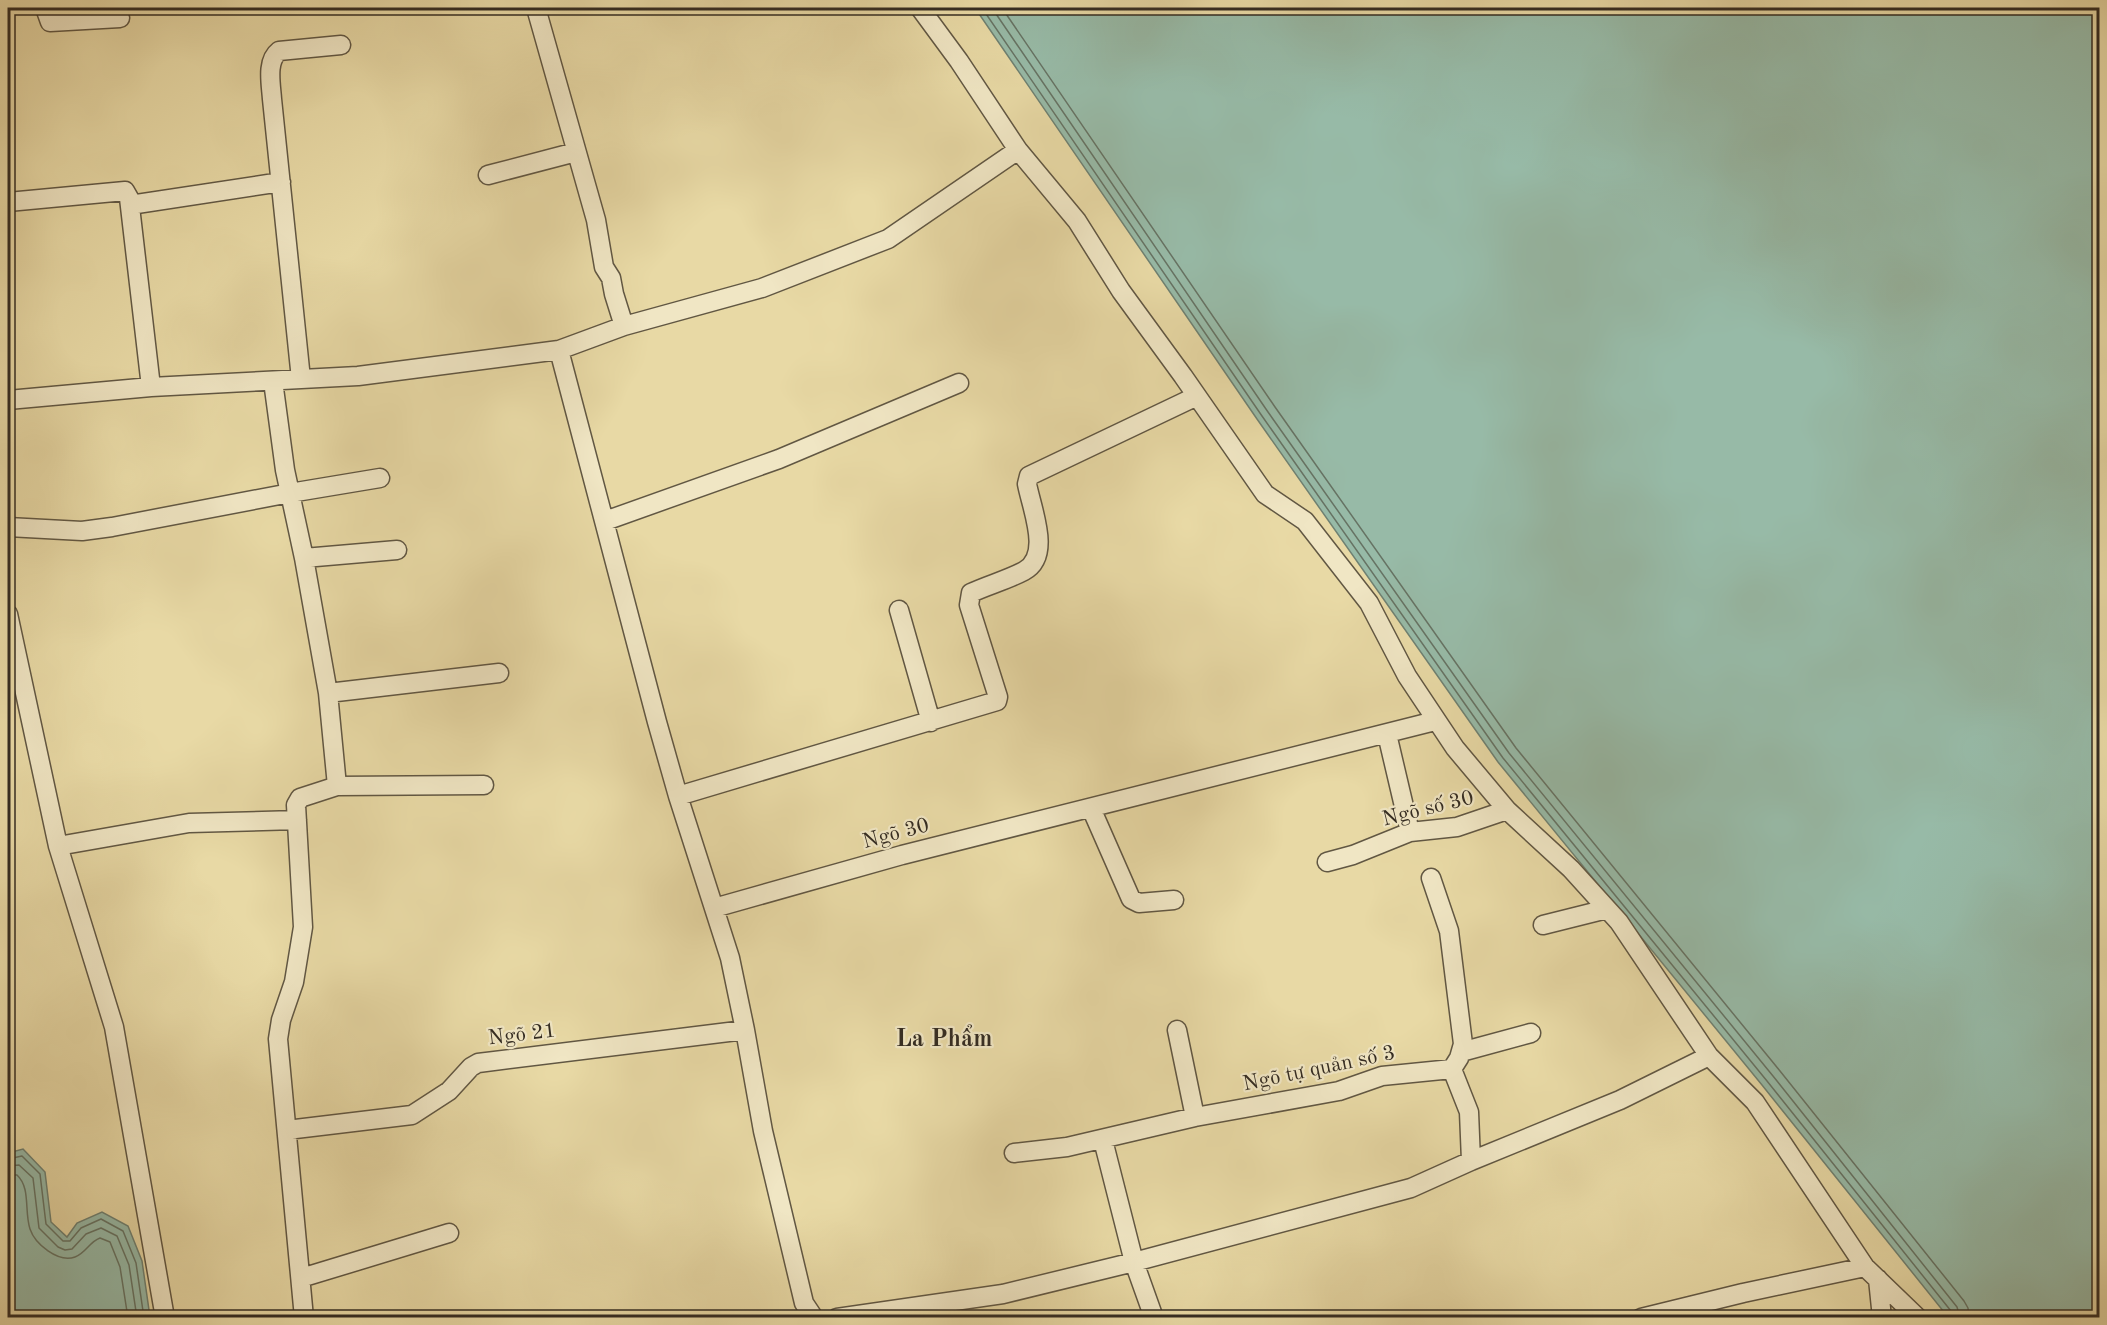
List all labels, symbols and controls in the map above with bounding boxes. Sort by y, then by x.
street label: Ngõ số 30 [1380,787,1476,831]
street label: Ngõ 30 [860,815,932,853]
street label: Ngõ 21 [487,1020,557,1050]
district label: La Phẩm [896,1024,992,1052]
street label: Ngõ tự quản số 3 [1241,1042,1397,1095]

